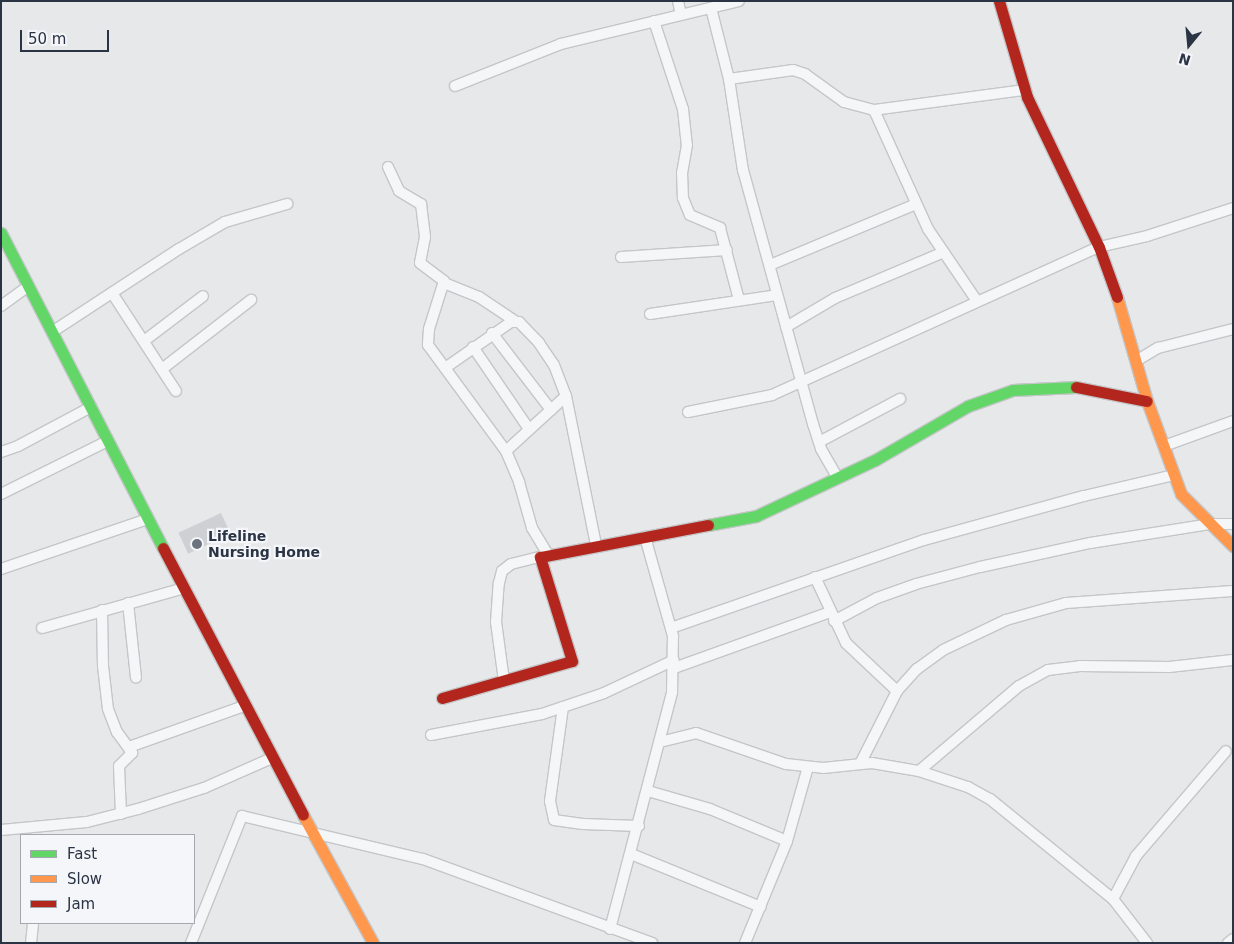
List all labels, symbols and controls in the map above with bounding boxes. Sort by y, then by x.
scale bar [22,20,111,52]
north arrow [1164,20,1214,70]
text: 50 m [28,30,66,48]
text: N [1177,50,1193,69]
place label: Lifeline Nursing Home [208,528,320,560]
marker: Lifeline Nursing Home [190,537,204,551]
legend [20,834,195,924]
text: Fast [67,845,97,863]
text: Slow [67,870,102,888]
text: Jam [67,895,95,913]

